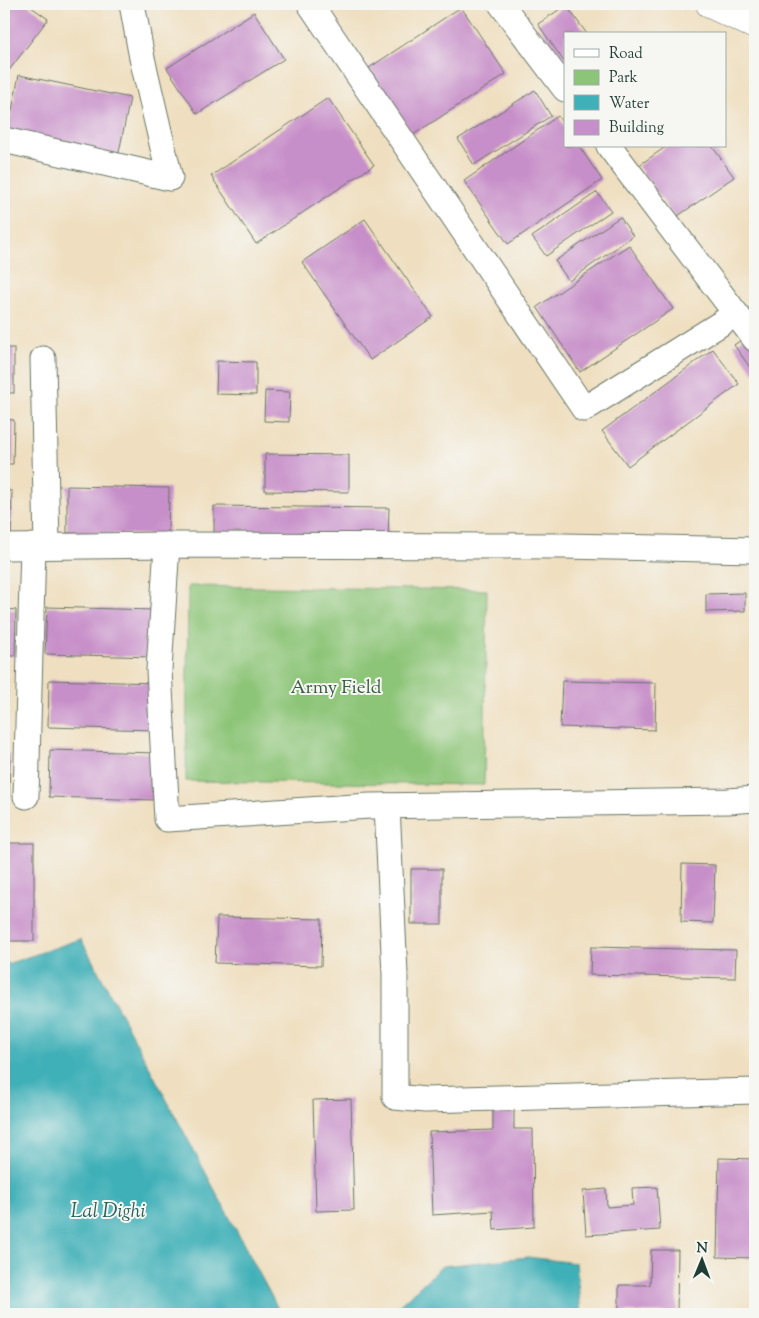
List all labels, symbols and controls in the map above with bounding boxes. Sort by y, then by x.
legend [564,32,726,148]
text: Road [609,44,643,65]
text: Park [609,68,638,89]
text: Water [609,94,650,115]
text: Building [609,118,664,139]
park label: Army Field [291,675,382,702]
water label: Lal Dighi [71,1198,145,1227]
north arrow [676,1236,726,1286]
text: N [696,1239,708,1259]

